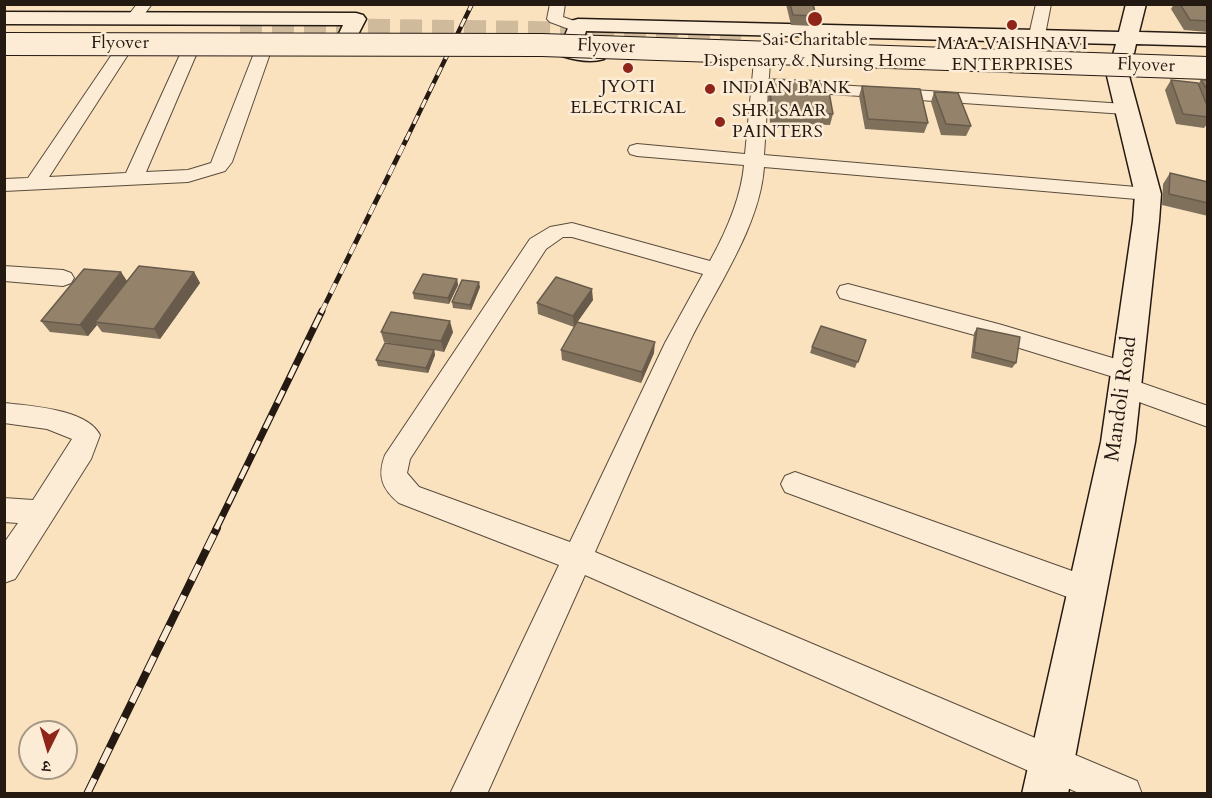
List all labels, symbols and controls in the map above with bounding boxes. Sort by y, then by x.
marker: Sai Charitable Dispensary & Nursing Home [806,10,824,28]
marker: MAA VAISHNAVI ENTERPRISES [1005,18,1019,32]
place label: Sai Charitable Dispensary & Nursing Home [704,30,926,72]
street label: Flyover [91,33,149,55]
place label: MAA VAISHNAVI ENTERPRISES [936,34,1088,76]
street label: Flyover [577,35,635,59]
street label: Flyover [1117,54,1175,78]
marker: JYOTI ELECTRICAL [621,61,635,75]
place label: JYOTI ELECTRICAL [570,77,686,119]
place label: INDIAN BANK [722,78,851,100]
marker: INDIAN BANK [703,82,717,96]
place label: SHRI SAAR PAINTERS [732,101,827,144]
marker: SHRI SAAR PAINTERS [713,115,727,129]
street label: Mandoli Road [1101,335,1143,463]
north arrow [18,720,78,780]
text: उ [42,755,52,777]

